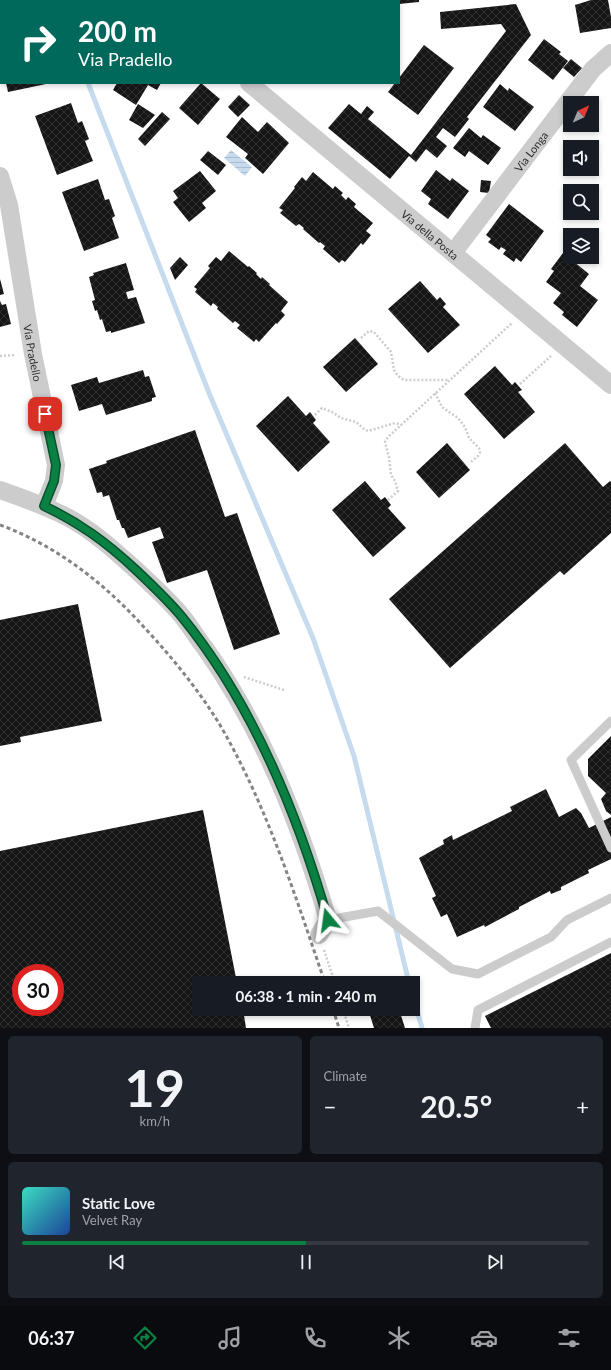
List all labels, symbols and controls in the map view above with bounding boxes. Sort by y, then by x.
text: 200 m [78,14,157,48]
icon: right [12,16,64,68]
text: Via Pradello [78,48,172,70]
north arrow [563,96,599,132]
map controls [563,96,599,264]
street label: Via Longa [511,128,550,174]
button: sound [563,140,599,176]
button: search [563,184,599,220]
street label: Via della Posta [399,207,462,262]
button: layers [563,228,599,264]
street label: Via Pradello [22,323,45,382]
pin [28,397,62,431]
icon: arrive [34,403,56,425]
position arrow [307,899,349,941]
speed limit sign: 30 [12,964,64,1016]
text: 06:38 · 1 min · 240 m [236,987,376,1005]
text: 19 [125,1056,185,1118]
text: Climate [324,1068,367,1084]
text: 20.5° [420,1088,492,1124]
text: − [324,1093,336,1120]
text: + [576,1093,589,1120]
text: km/h [140,1113,170,1129]
text: Static Love [82,1194,155,1212]
text: Velvet Ray [82,1212,142,1228]
icon: previous [106,1251,128,1273]
icon: pause [295,1251,317,1273]
icon: next [484,1251,506,1273]
icon: directions [131,1324,159,1352]
icon: music [216,1324,244,1352]
icon: phone [301,1324,329,1352]
icon: climate [385,1324,413,1352]
icon: car [470,1324,498,1352]
icon: filters [555,1324,583,1352]
text: 06:37 [28,1327,75,1349]

